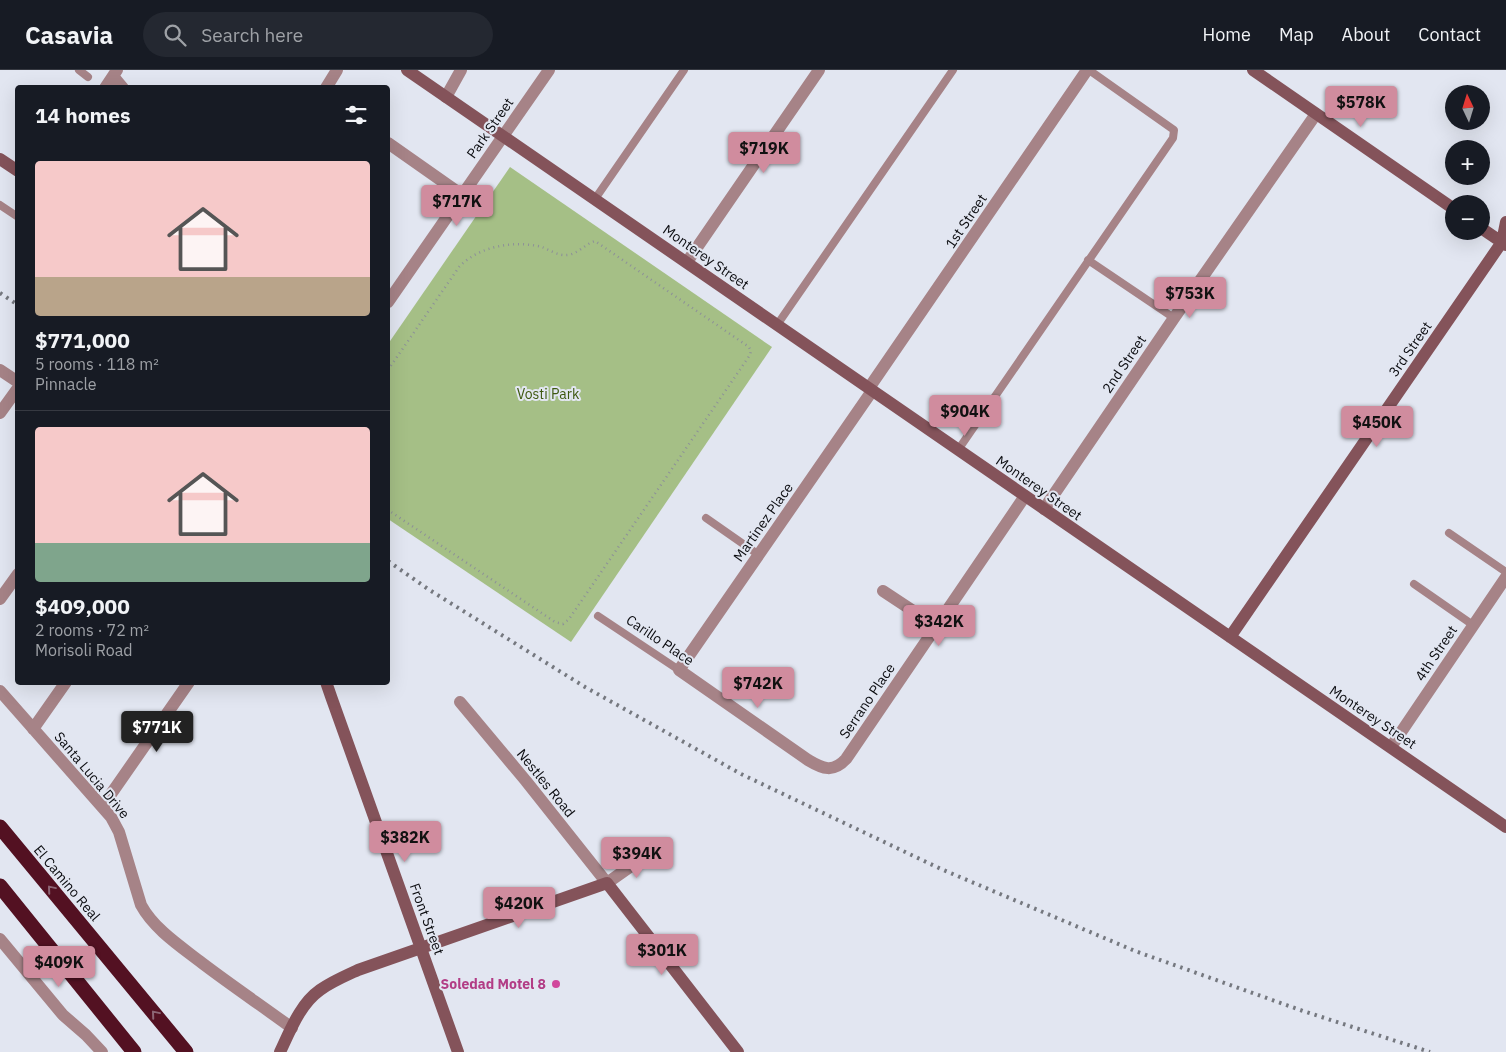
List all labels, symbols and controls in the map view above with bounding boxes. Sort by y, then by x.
search box [143,12,493,57]
text: Casavia [25,19,113,51]
icon: search [161,21,189,49]
text: Search here [201,23,303,47]
text: Home [1203,23,1251,46]
text: Map [1279,23,1314,46]
text: About [1342,23,1390,46]
text: Contact [1418,23,1481,46]
pin: $578K [1326,85,1396,128]
north arrow [1445,85,1490,130]
map controls [1445,85,1490,240]
text: $578K [1336,92,1386,112]
street label: Park Street [463,94,518,162]
text: 14 homes [35,101,131,129]
icon: filters [342,101,370,129]
pin: $719K [729,132,799,174]
text: $719K [739,138,789,158]
button: + [1445,140,1490,185]
pin: $717K [422,184,492,227]
street label: 1st Street [941,190,991,252]
text: $717K [432,191,482,211]
icon: home [158,194,248,284]
button: − [1445,195,1490,240]
street label: Monterey Street [659,221,753,293]
pin: $753K [1155,276,1225,319]
text: $753K [1165,283,1215,303]
street label: 3rd Street [1384,318,1436,380]
text: $771,000 [35,326,130,354]
street label: 2nd Street [1098,331,1150,396]
text: 5 rooms · 118 m² [35,354,159,374]
text: Pinnacle [35,374,97,394]
park label: Vosti Park [517,385,580,403]
pin: $904K [930,394,1000,437]
text: $904K [940,401,990,421]
pin: $450K [1342,406,1412,448]
text: $450K [1352,412,1402,432]
street label: Monterey Street [992,452,1086,524]
icon: home [158,459,248,549]
street label: Martinez Place [729,479,797,565]
text: $409,000 [35,592,130,620]
pin: $342K [904,604,974,647]
street label: Carillo Place [623,611,698,669]
text: $342K [914,611,964,631]
text: 2 rooms · 72 m² [35,620,149,640]
street label: 4th Street [1411,622,1461,684]
text: Morisoli Road [35,640,133,660]
street label: Serrano Place [835,660,899,742]
pin: $742K [723,666,793,709]
text: $742K [733,673,783,693]
street label: Monterey Street [1326,681,1420,753]
pin: $771K [122,710,192,753]
text: $771K [132,717,182,737]
street label: Santa Lucia Drive [50,728,134,822]
street label: Nestles Road [513,745,579,821]
pin: $382K [370,820,440,863]
text: $382K [380,827,430,847]
pin: $394K [602,836,672,879]
street label: El Camino Real [30,841,104,925]
text: $394K [612,843,662,863]
street label: Front Street [406,881,448,957]
one-way arrow [48,886,57,895]
pin: $420K [484,886,554,929]
text: $420K [494,893,544,913]
pin: $301K [627,934,697,976]
text: $301K [637,940,687,960]
pin: $409K [24,946,94,988]
text: $409K [34,952,84,972]
place label: Soledad Motel 8 [441,975,546,993]
marker: Soledad Motel 8 [550,978,562,990]
one-way arrow [151,1011,160,1020]

